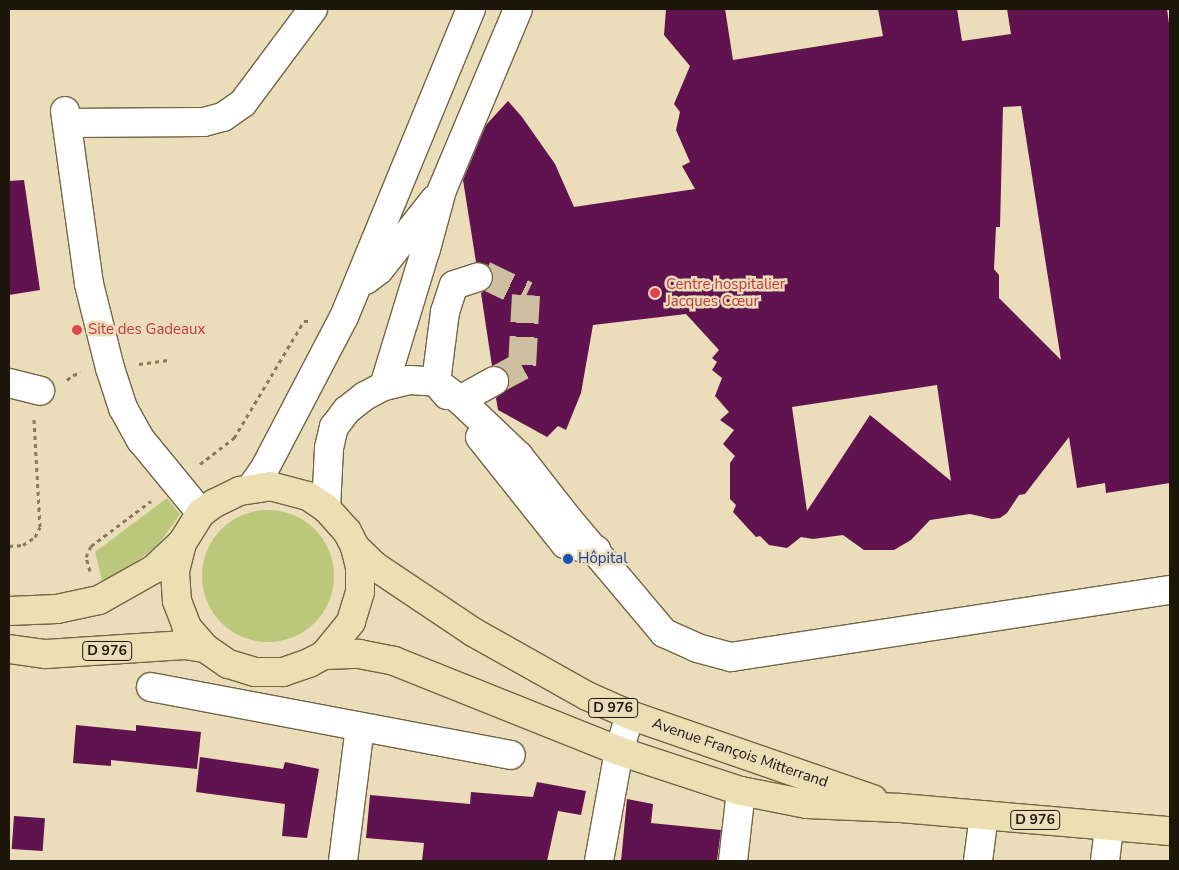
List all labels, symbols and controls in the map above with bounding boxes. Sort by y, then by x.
place label: Centre hospitalier Jacques Cœur [666,275,785,310]
marker: Centre hospitalier Jacques Cœur [648,286,662,300]
place label: Site des Gadeaux [88,321,205,339]
marker: Site des Gadeaux [70,323,84,337]
place label: Hôpital [578,550,628,568]
marker: Hôpital [562,553,574,565]
road number: D 976 [82,640,132,662]
road number: D 976 [588,696,638,720]
street label: Avenue François Mitterrand [650,714,830,792]
road number: D 976 [1010,808,1060,832]

